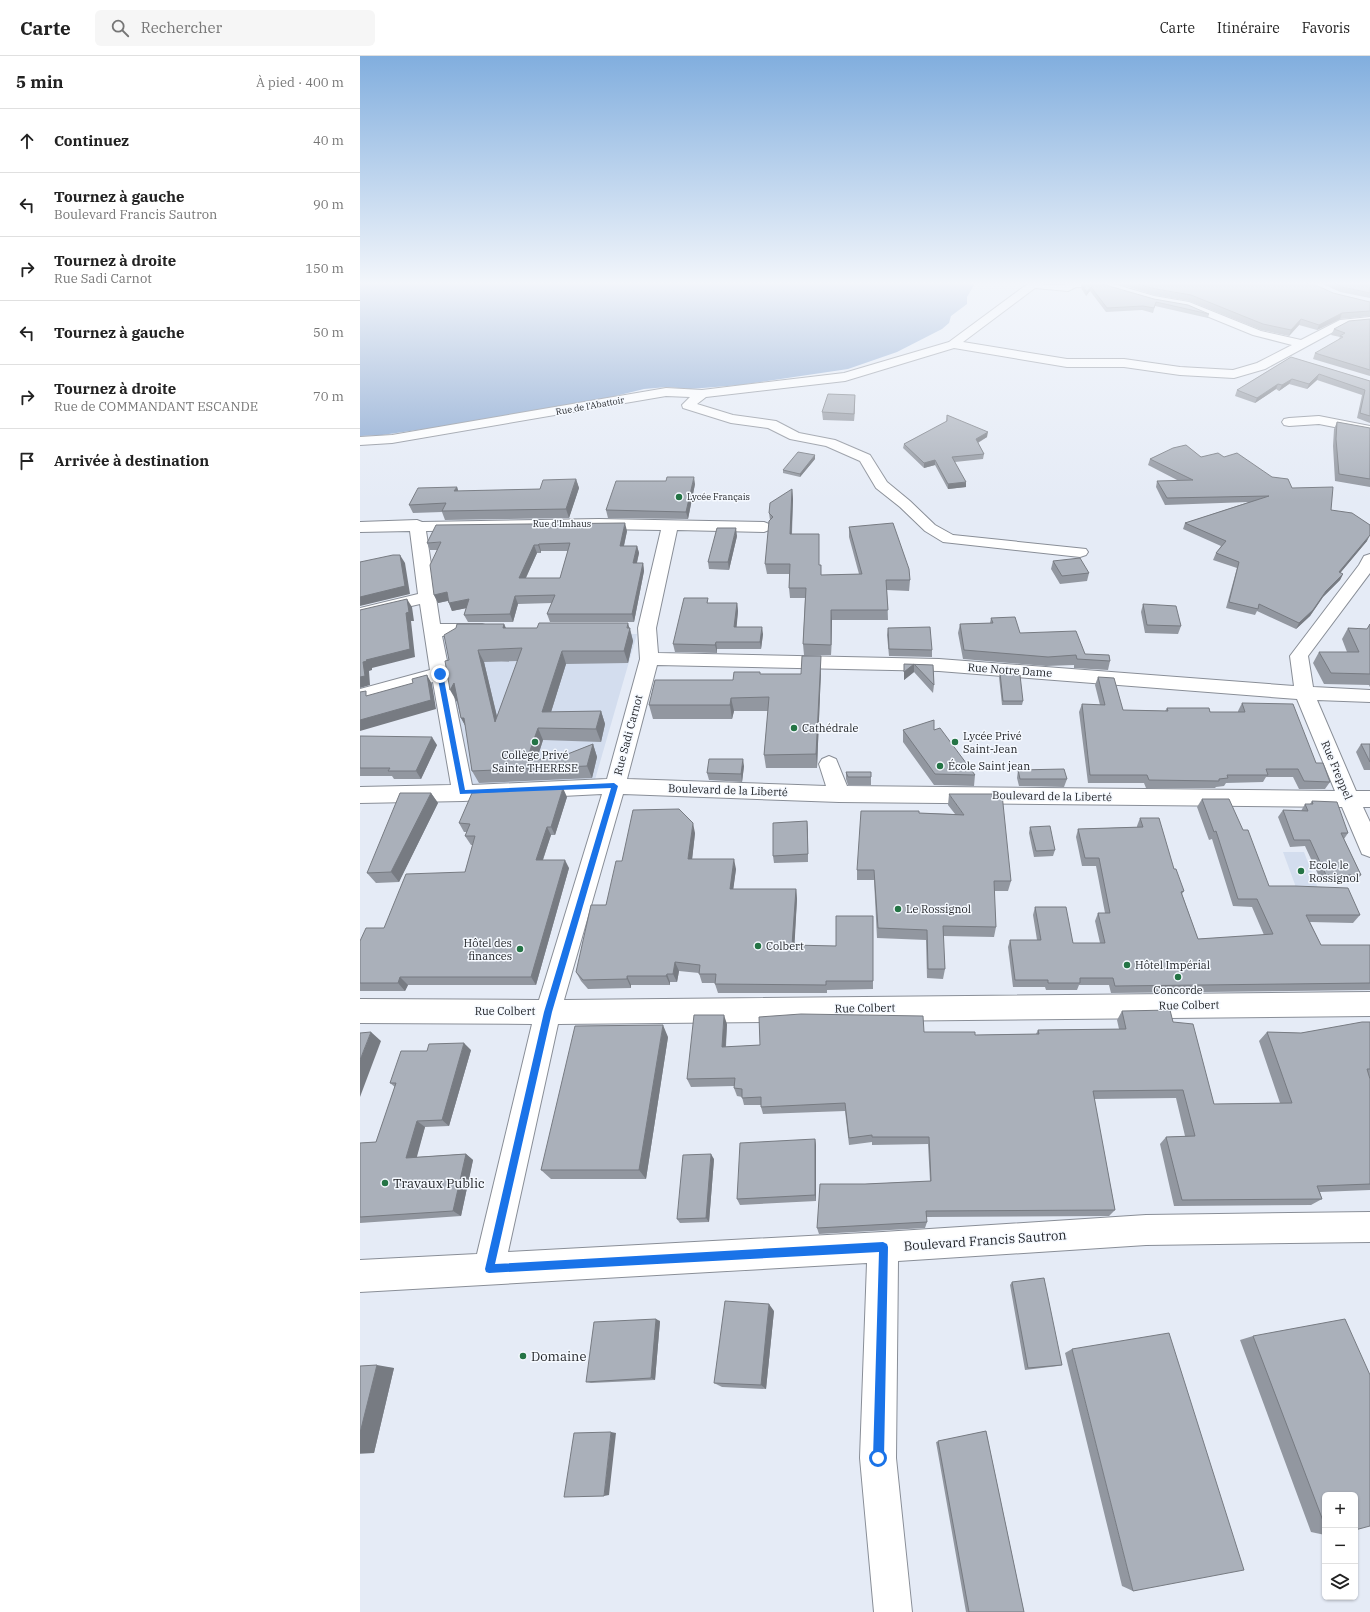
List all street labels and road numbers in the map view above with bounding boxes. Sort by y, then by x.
street label: Rue de l'Abattoir [555,394,625,417]
street label: Rue d'Imhaus [533,518,591,529]
street label: Rue Notre Dame [967,660,1053,680]
street label: Rue Sadi Carnot [611,693,646,777]
street label: Rue Freppel [1318,738,1356,802]
street label: Boulevard de la Liberté [668,781,788,799]
street label: Boulevard de la Liberté [992,788,1112,804]
street label: Rue Colbert [1159,997,1220,1013]
street label: Rue Colbert [835,1000,896,1016]
street label: Rue Colbert [475,1004,535,1018]
street label: Boulevard Francis Sautron [903,1226,1067,1255]

